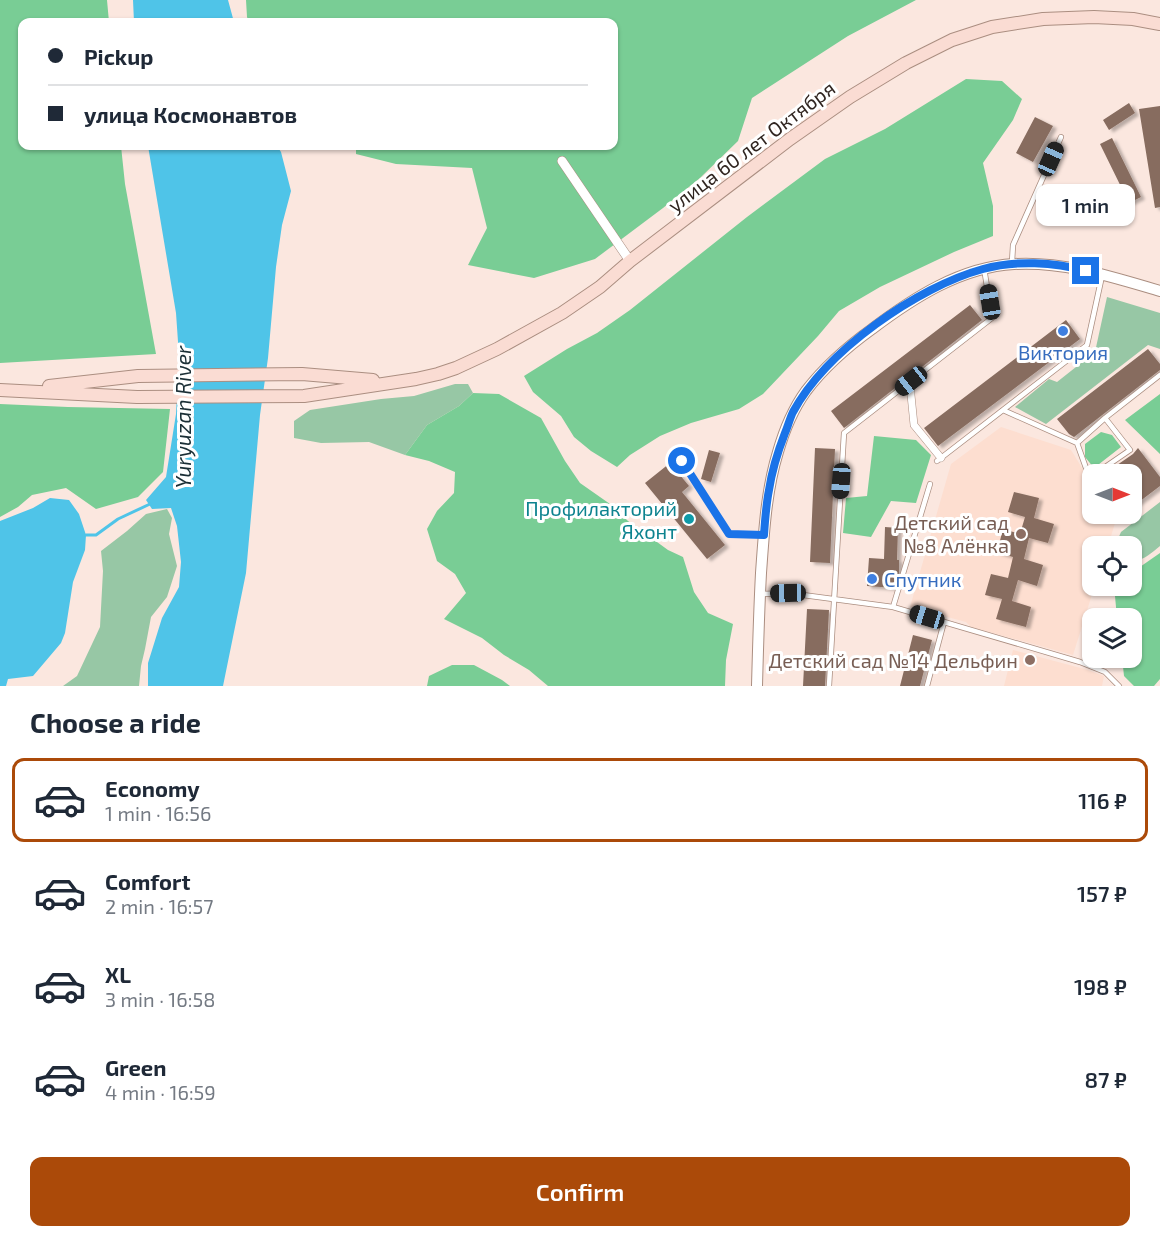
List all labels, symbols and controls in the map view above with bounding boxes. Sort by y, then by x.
text: Pickup [84,43,153,69]
street label: улица 60 лет Октября [663,75,840,217]
text: улица Космонавтов [84,101,297,127]
car [1035,139,1067,179]
callout: 1 min [1036,184,1136,226]
text: 1 min [1062,193,1109,217]
route end [1072,257,1099,284]
car [978,283,1002,321]
marker: Виктория [1056,324,1070,338]
place label: Виктория [1018,340,1108,364]
water label: Yuryuzan River [170,345,196,488]
car [891,363,931,399]
route start [668,447,695,474]
car [831,462,851,500]
north arrow [1082,464,1142,524]
map controls [1082,464,1142,668]
place label: Профилакторий Яхонт [525,496,677,543]
place label: Детский сад №8 Алёнка [894,510,1009,557]
marker: Профилакторий Яхонт [682,512,696,526]
marker: Детский сад №8 Алёнка [1014,527,1028,541]
button: locate [1082,536,1142,596]
place label: Спутник [884,567,962,592]
marker: Спутник [865,572,879,586]
car [770,584,806,602]
car [907,603,947,631]
button: layers [1082,608,1142,668]
place label: Детский сад №14 Дельфин [768,648,1018,672]
marker: Детский сад №14 Дельфин [1023,653,1037,667]
text: Choose a ride [30,706,201,738]
icon: car [33,773,87,827]
text: Economy [105,775,200,801]
text: 116 ₽ [1078,787,1127,813]
text: 1 min · 16:56 [105,801,211,825]
icon: car [33,866,87,920]
text: Comfort [105,868,190,894]
text: 157 ₽ [1077,880,1127,906]
text: 2 min · 16:57 [105,894,214,918]
icon: car [33,959,87,1013]
text: XL [105,961,131,987]
text: 198 ₽ [1074,973,1127,999]
text: 3 min · 16:58 [105,987,215,1011]
icon: car [33,1052,87,1106]
text: Green [105,1054,167,1080]
text: 87 ₽ [1085,1066,1127,1092]
text: 4 min · 16:59 [105,1080,216,1104]
button: Confirm [30,1157,1130,1226]

